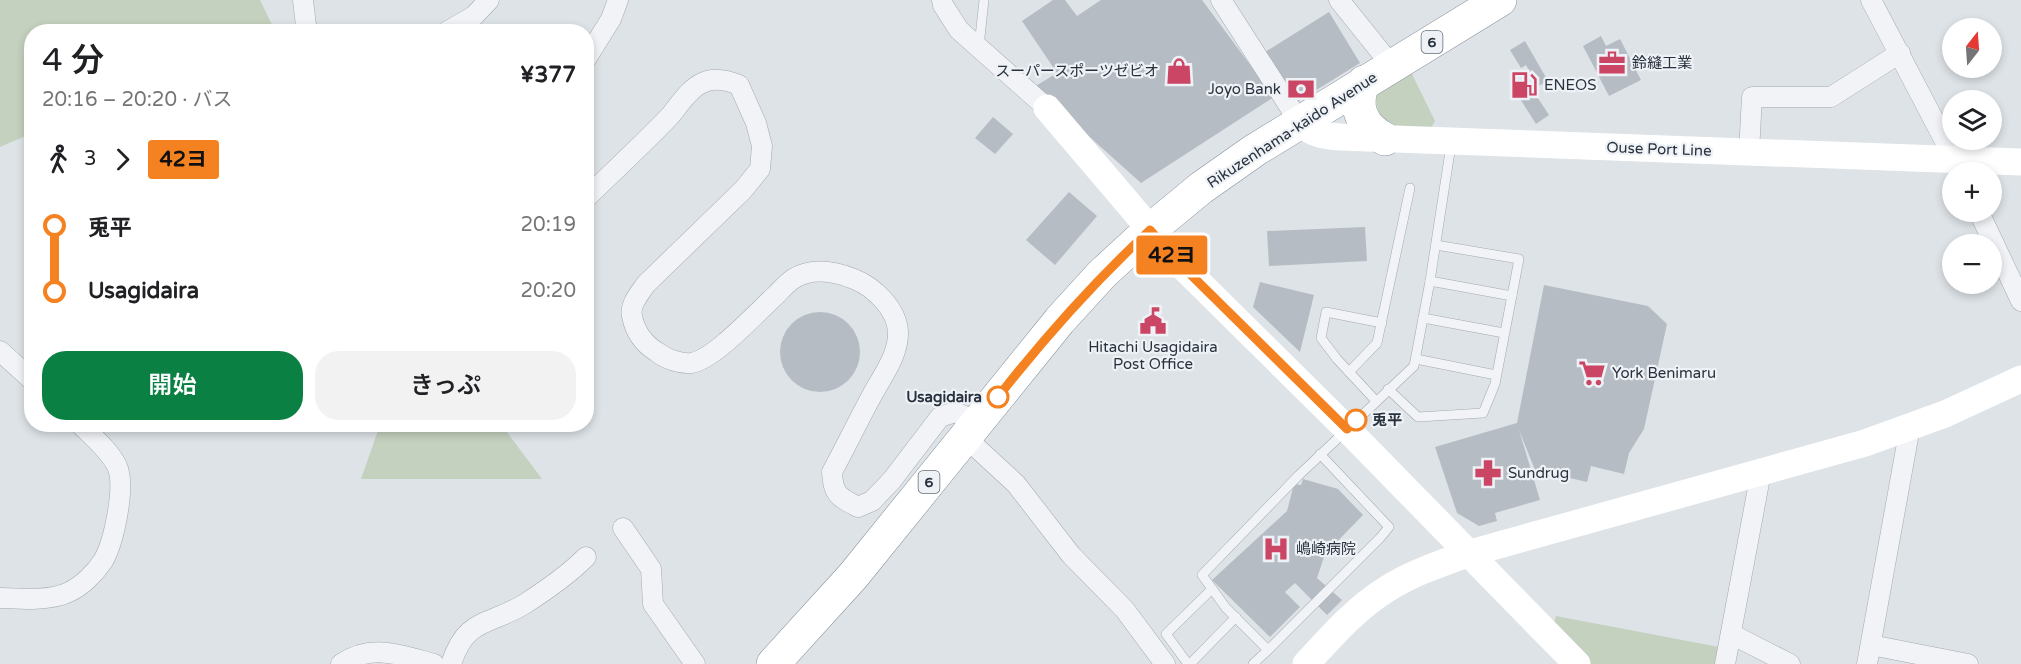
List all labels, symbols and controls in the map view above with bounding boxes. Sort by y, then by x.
north arrow [1942,18,2002,78]
map controls [1942,18,2002,294]
road number: 6 [1422,31,1442,53]
text: 4 分 [42,41,104,80]
office icon: 鈴縫工業 [1597,48,1627,78]
place label: 鈴縫工業 [1632,54,1692,72]
shop icon: スーパースポーツゼビオ [1164,56,1194,86]
text: ¥377 [520,62,576,88]
place label: スーパースポーツゼビオ [995,62,1159,80]
street label: Rikuzenhama-kaido Avenue [1204,68,1380,192]
fuel station icon: ENEOS [1509,70,1539,100]
bank icon: Joyo Bank [1286,74,1316,104]
place label: ENEOS [1544,76,1597,94]
place label: Joyo Bank [1208,80,1281,98]
text: 20:16 – 20:20 · バス [42,88,233,112]
button: layers [1942,90,2002,150]
street label: Ouse Port Line [1606,138,1712,160]
icon: walk [42,143,75,176]
icon: forward [106,143,139,176]
text: 3 [84,147,97,171]
text: 42ヨ [160,147,207,172]
button: + [1942,162,2002,222]
text: 20:19 [521,213,576,237]
text: 兎平 [88,215,132,241]
button: − [1942,234,2002,294]
line badge: 42ヨ [1138,236,1206,274]
text: 42ヨ [1148,243,1196,268]
text: Usagidaira [88,278,199,304]
text: 20:20 [521,279,576,303]
public building icon: Hitachi Usagidaira Post Office [1138,306,1168,336]
place label: Hitachi Usagidaira Post Office [1088,338,1218,373]
button: 開始 [42,351,303,420]
button: きっぷ [315,351,576,420]
supermarket icon: York Benimaru [1577,358,1607,388]
place label: York Benimaru [1612,364,1716,382]
marker: Usagidaira [987,386,1009,408]
place label: Usagidaira [906,388,982,407]
marker: 兎平 [1345,409,1367,431]
place label: 兎平 [1372,411,1402,429]
pharmacy icon: Sundrug [1473,458,1503,488]
place label: Sundrug [1508,464,1569,482]
road number: 6 [918,471,940,493]
hospital icon: 嶋崎病院 [1261,534,1291,564]
place label: 嶋崎病院 [1296,540,1356,558]

